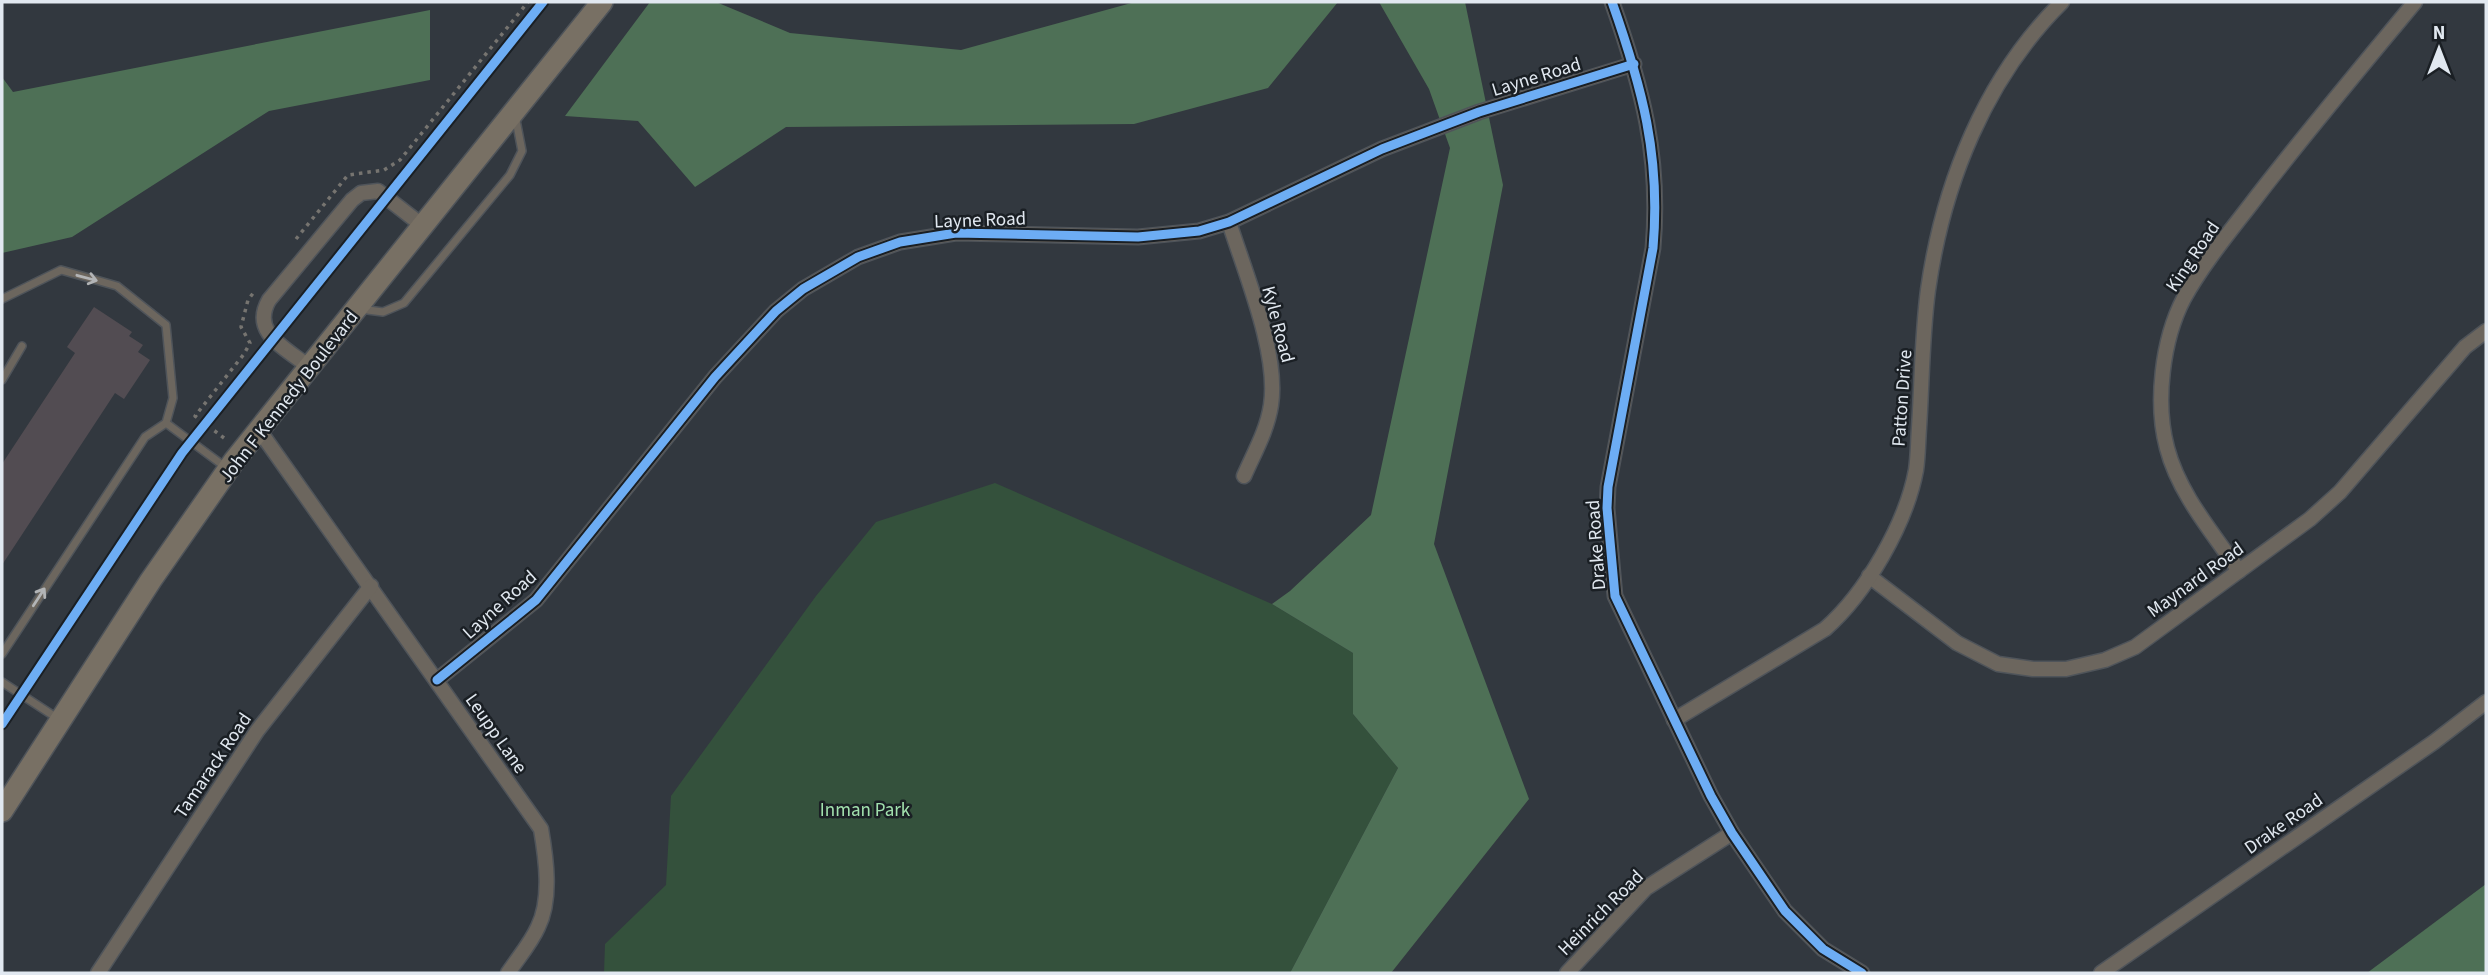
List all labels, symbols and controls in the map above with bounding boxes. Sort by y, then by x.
north arrow [2404,14,2474,84]
text: N [2433,20,2445,47]
street label: Layne Road [1488,51,1584,104]
street label: Layne Road [934,205,1027,236]
street label: King Road [2160,216,2227,298]
one-way arrow [76,272,98,285]
street label: Kyle Road [1254,283,1301,366]
street label: John F Kennedy Boulevard [213,305,365,489]
street label: Patton Drive [1886,349,1919,447]
street label: Drake Road [1580,499,1613,591]
street label: Maynard Road [2142,536,2250,625]
street label: Layne Road [457,564,543,646]
one-way arrow [32,588,47,607]
street label: Leupp Lane [458,688,533,779]
street label: Tamarack Road [168,708,259,824]
street label: Drake Road [2239,787,2329,861]
park label: Inman Park [820,797,911,824]
street label: Heinrich Road [1552,864,1650,962]

